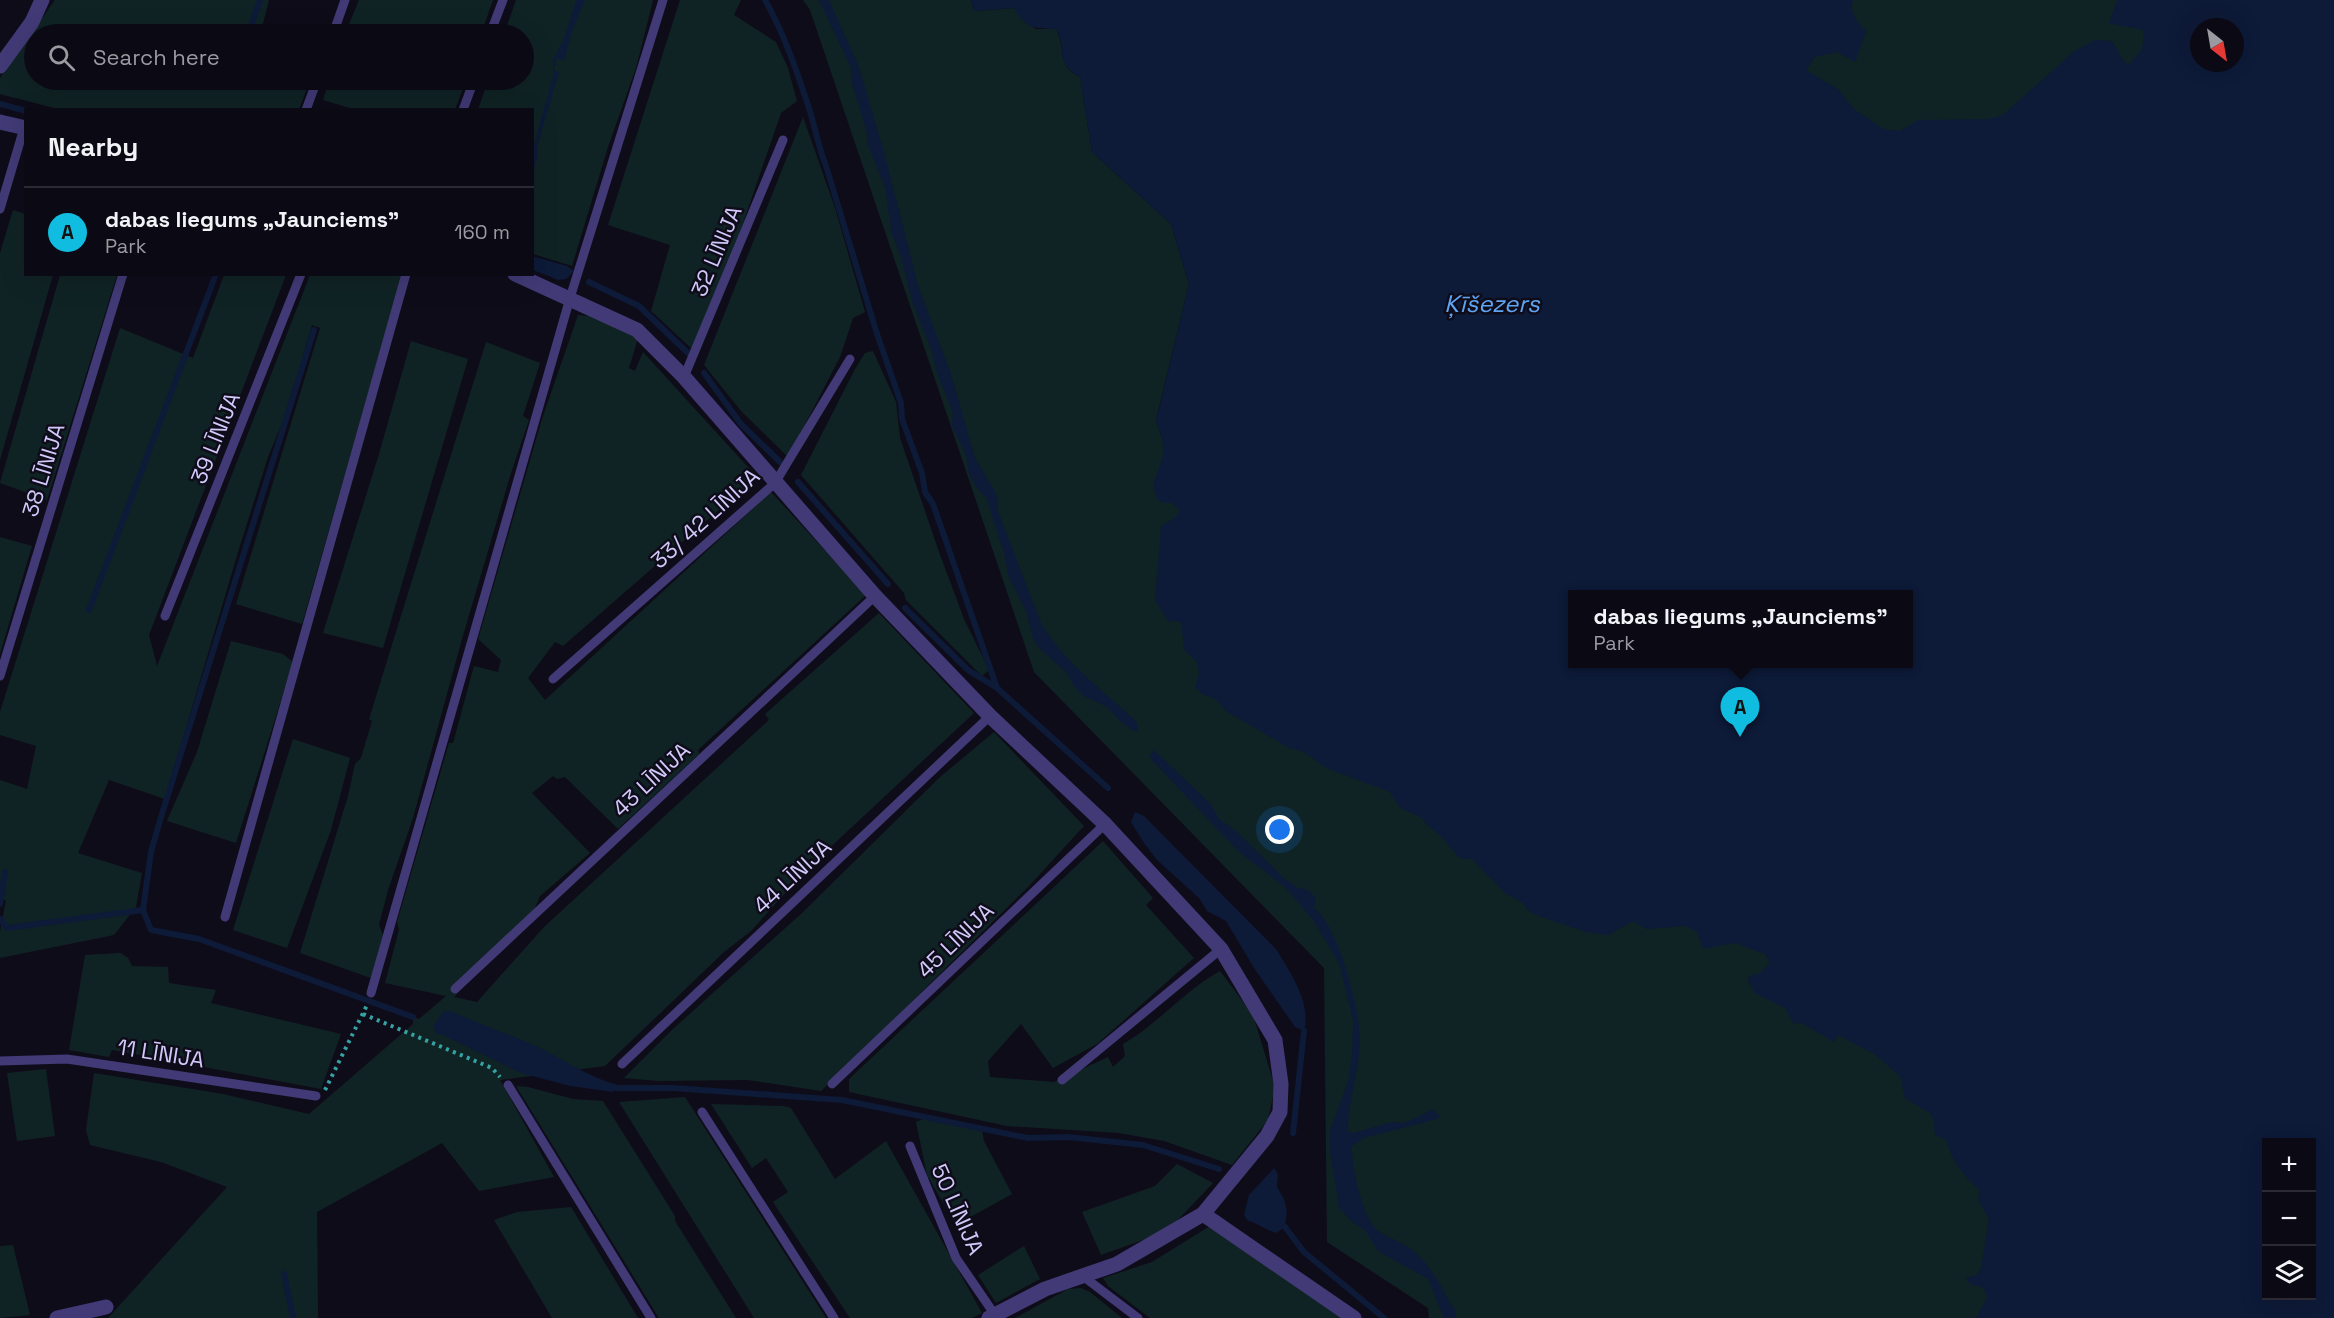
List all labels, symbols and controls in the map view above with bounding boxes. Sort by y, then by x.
north arrow [2190,18,2244,72]
search box [24,24,534,90]
icon: search [45,41,78,74]
text: Search here [93,43,220,71]
text: Nearby [48,130,138,164]
street label: 32 LĪNIJA [684,201,748,301]
text: dabas liegums „Jaunciems” [105,205,399,233]
text: A [61,219,74,245]
text: 160 m [454,219,510,245]
text: Park [105,233,147,259]
water label: Ķīšezers [1444,288,1541,319]
street label: 39 LĪNIJA [184,388,246,488]
street label: 38 LĪNIJA [16,420,70,520]
street label: 33/ 42 LĪNIJA [645,462,765,574]
popup [1568,590,1913,668]
text: dabas liegums „Jaunciems” [1593,602,1888,630]
text: Park [1593,630,1635,656]
pin: A [1720,688,1760,737]
street label: 43 LĪNIJA [606,736,696,822]
your location [1265,815,1294,844]
street label: 44 LĪNIJA [747,833,837,919]
street label: 45 LĪNIJA [911,896,999,983]
street label: 11 LĪNIJA [116,1032,207,1074]
map controls [2262,1138,2316,1300]
button: + [2262,1138,2316,1192]
street label: 50 LĪNIJA [926,1159,990,1259]
button: − [2262,1192,2316,1246]
button: layers [2262,1246,2316,1300]

